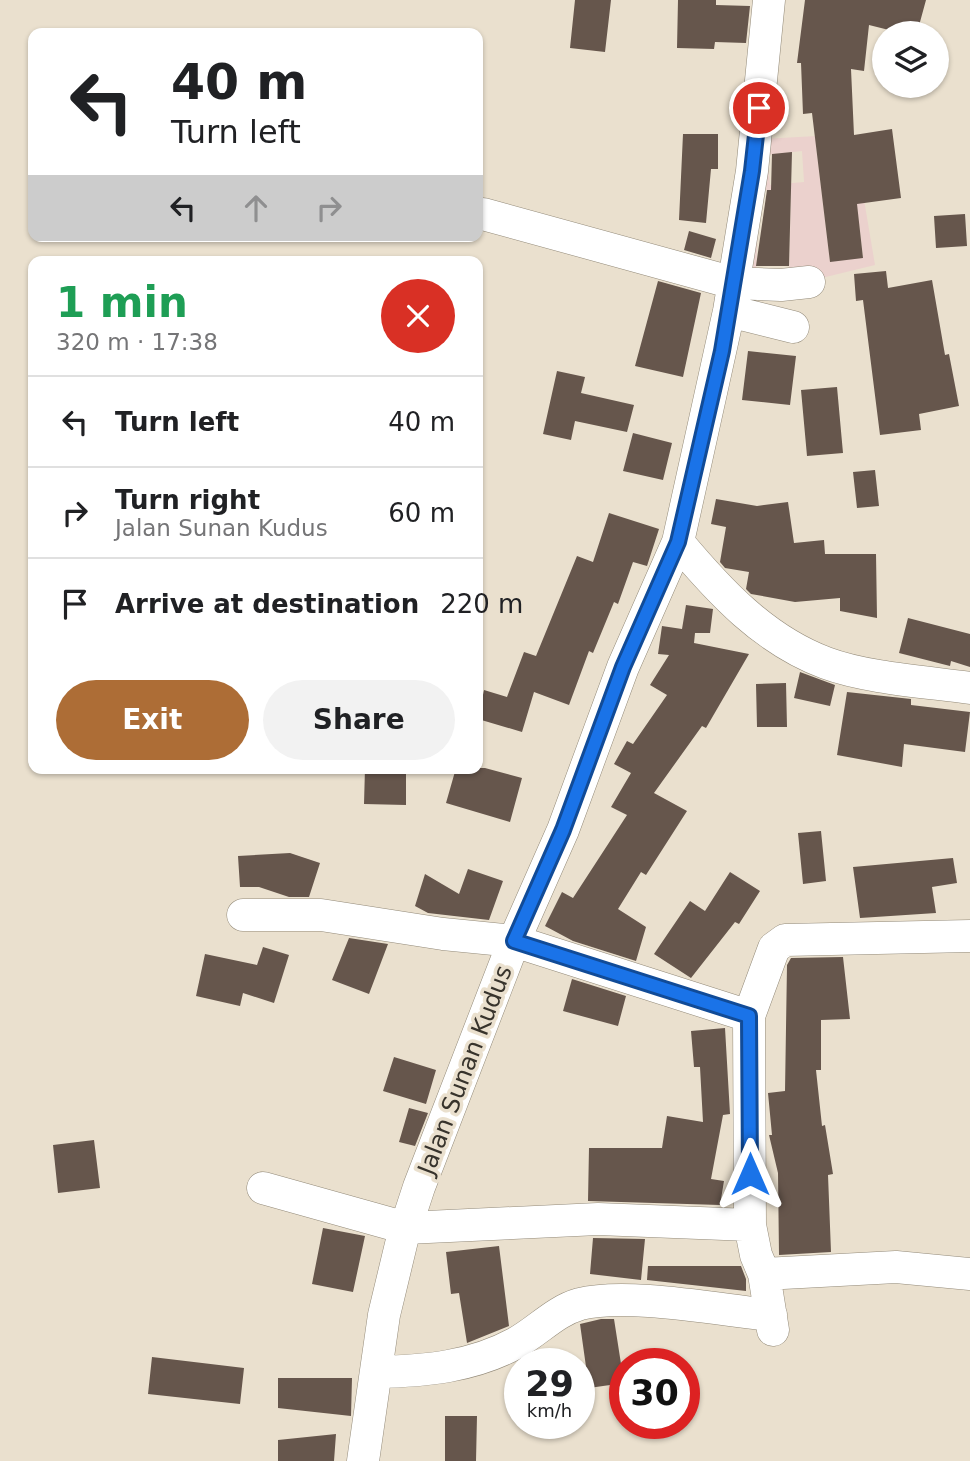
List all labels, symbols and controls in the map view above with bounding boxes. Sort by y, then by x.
map controls [872,21,949,98]
button: layers [872,21,949,98]
text: 40 m [171,54,307,111]
icon: left [56,56,147,147]
pin [729,78,789,138]
icon: arrive [740,89,778,127]
text: Turn left [171,113,301,151]
icon: left [164,189,202,227]
icon: ahead [237,189,275,227]
icon: right [310,189,348,227]
text: 1 min [56,278,188,327]
button: close [381,279,455,353]
text: 320 m · 17:38 [56,329,218,355]
icon: left [56,403,94,441]
text: Turn left [115,407,239,437]
text: 40 m [388,407,455,437]
text: Turn right [115,485,260,515]
icon: right [56,494,94,532]
text: 60 m [388,498,455,528]
text: Jalan Sunan Kudus [115,515,328,541]
icon: arrive [56,585,94,623]
text: Arrive at destination [115,589,419,619]
text: 220 m [440,589,523,619]
button: Exit [56,680,249,760]
button: Share [263,680,455,760]
street label: Jalan Sunan Kudus [411,961,518,1180]
position arrow [713,1137,787,1211]
speed limit sign: 30 [609,1348,700,1439]
text: 29 [525,1364,574,1404]
text: km/h [527,1400,572,1421]

